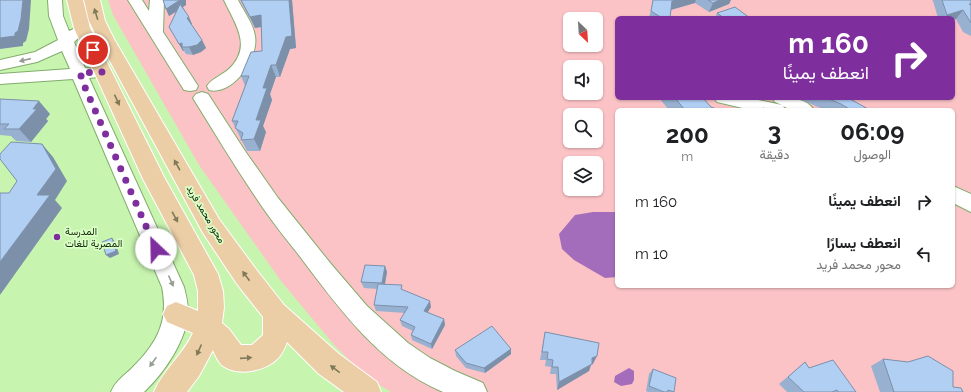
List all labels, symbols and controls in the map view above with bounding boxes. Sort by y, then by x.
one-way arrow [93,8,99,20]
north arrow [563,12,603,52]
map controls [563,12,603,196]
text: 160 m [788,27,869,60]
icon: right [883,32,935,84]
pin [76,33,110,67]
icon: arrive [82,39,104,61]
one-way arrow [19,58,31,64]
button: sound [563,60,603,100]
text: انعطف يمينًا [783,62,869,83]
one-way arrow [114,95,120,106]
button: search [563,108,603,148]
text: 3 [768,117,781,146]
text: 06:09 [840,117,904,146]
text: 200 [666,120,709,149]
text: دقيقة [759,147,790,162]
text: الوصول [854,147,891,162]
text: m [681,149,693,164]
button: layers [563,156,603,196]
one-way arrow [174,159,181,171]
street label: محور محمد فريد [184,183,228,245]
icon: right [913,191,935,213]
text: انعطف يمينًا [828,192,901,210]
text: 160 m [635,193,677,211]
one-way arrow [171,211,178,222]
place label: المدرسة المصرية للغات [65,226,122,250]
position arrow [135,228,177,270]
marker: المدرسة المصرية للغات [52,232,62,242]
text: انعطف يسارًا [826,234,901,252]
icon: left [913,243,935,265]
text: 10 m [635,245,668,263]
text: محور محمد فريد [816,257,901,272]
one-way arrow [242,270,250,281]
one-way arrow [168,275,174,287]
one-way arrow [196,344,202,355]
one-way arrow [240,355,252,362]
one-way arrow [149,357,157,367]
one-way arrow [330,365,341,373]

